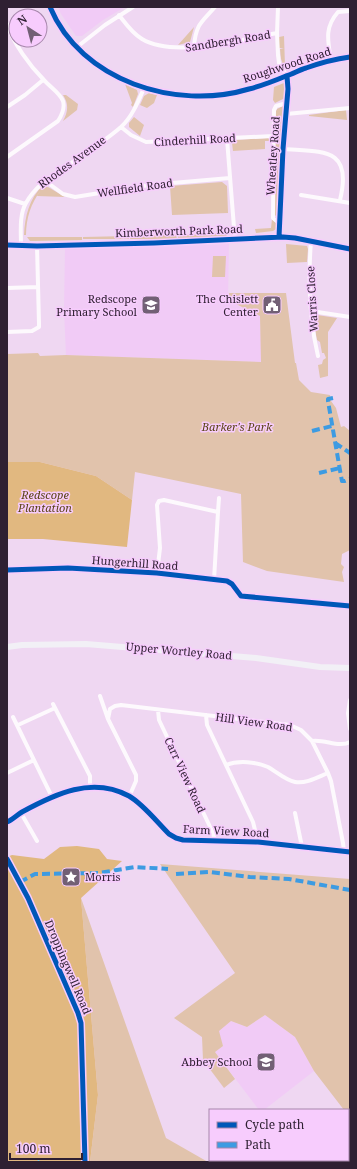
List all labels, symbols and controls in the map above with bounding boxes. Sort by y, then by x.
north arrow [8,8,48,48]
text: N [14,11,30,28]
street label: Sandbergh Road [184,26,272,55]
street label: Roughwood Road [241,43,333,86]
street label: Wheatley Road [262,116,283,196]
street label: Cinderhill Road [154,130,236,149]
street label: Rhodes Avenue [35,132,109,191]
street label: Wellfield Road [96,175,174,200]
street label: Kimberworth Park Road [115,221,243,240]
street label: Warris Close [302,266,321,332]
place label: Redscope Primary School [56,291,138,319]
place label: The Chislett Center [196,291,259,319]
school or university icon: Redscope Primary School [140,294,162,316]
public building icon: The Chislett Center [261,294,283,316]
park label: Barker's Park [201,419,273,434]
park label: Redscope Plantation [17,487,72,515]
street label: Hungerhill Road [91,552,179,573]
street label: Upper Wortley Road [125,638,233,663]
street label: Hill View Road [215,709,294,734]
street label: Carr View Road [161,735,210,815]
street label: Farm View Road [183,821,270,840]
place icon: Morris [60,866,82,888]
place label: Morris [85,869,121,884]
street label: Droppingwell Road [42,917,95,1017]
school or university icon: Abbey School [255,1051,277,1073]
place label: Abbey School [181,1054,253,1069]
legend [209,1109,349,1161]
text: Cycle path [245,1116,305,1133]
scale bar [10,1135,82,1161]
text: Path [245,1136,271,1153]
text: 100 m [16,1140,51,1157]

